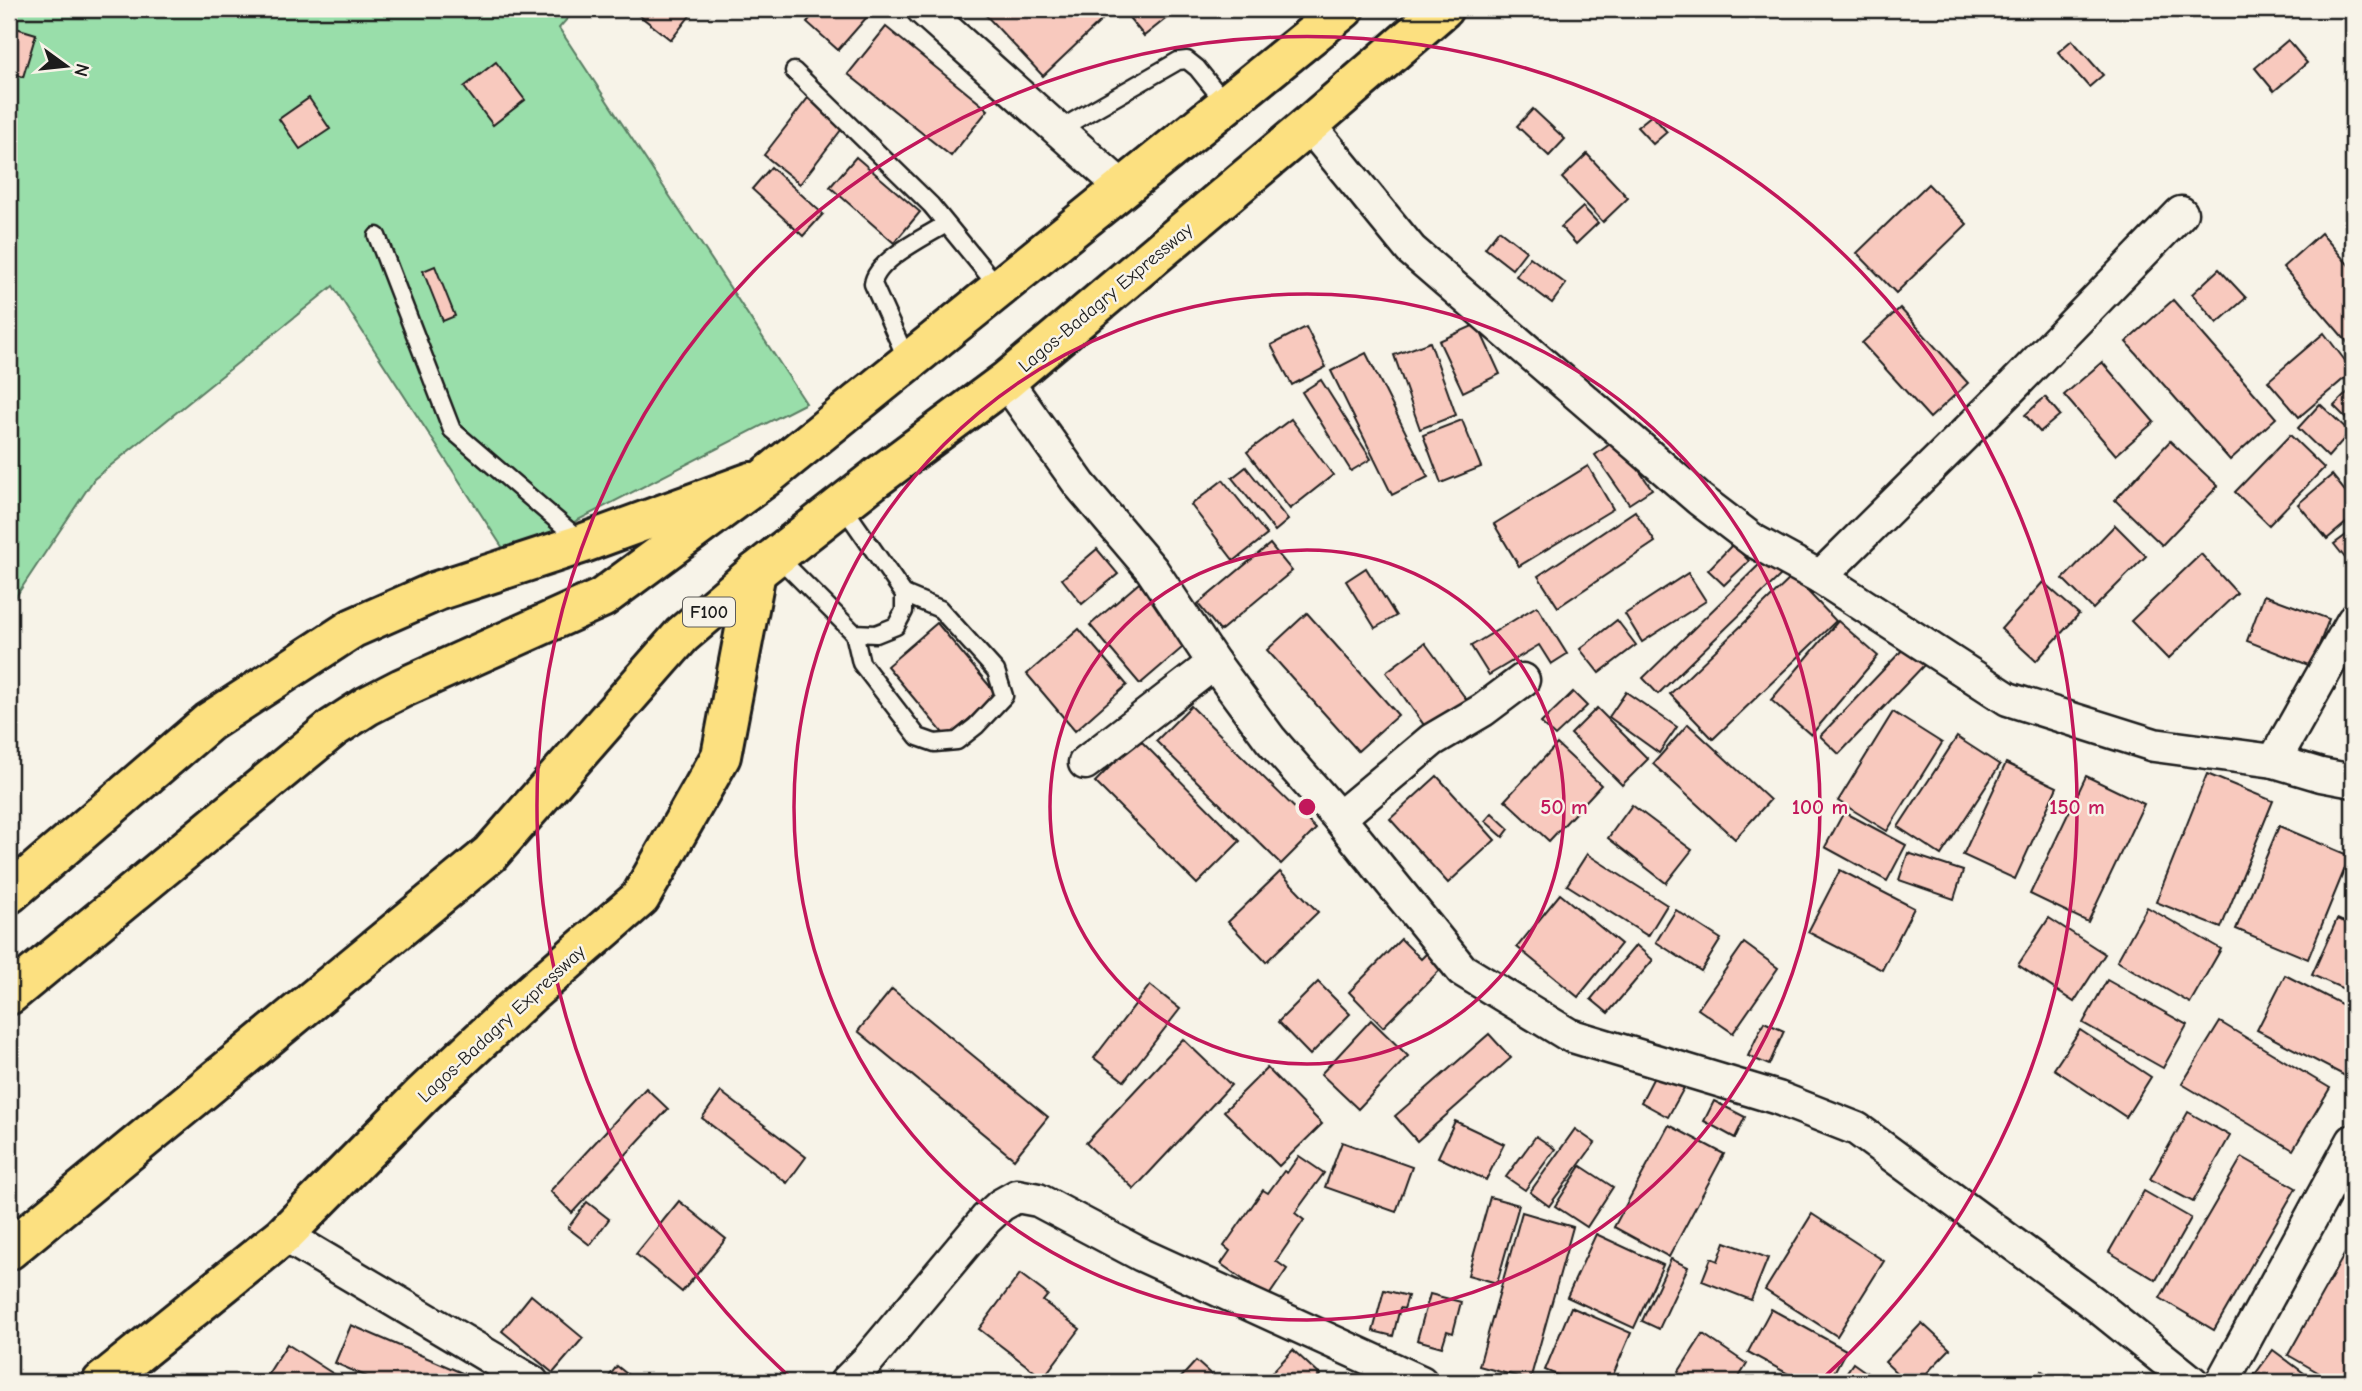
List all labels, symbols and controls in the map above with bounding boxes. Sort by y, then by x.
north arrow [32,32,102,102]
text: N [69,61,94,79]
street label: Lagos-Badagry Expressway [1014,218,1198,377]
road number: F100 [683,598,735,626]
centre of rings [1295,795,1319,819]
text: 50 m [1540,795,1588,819]
text: 100 m [1792,795,1848,819]
text: 150 m [2049,795,2105,819]
street label: Lagos-Badagry Expressway [413,940,590,1107]

